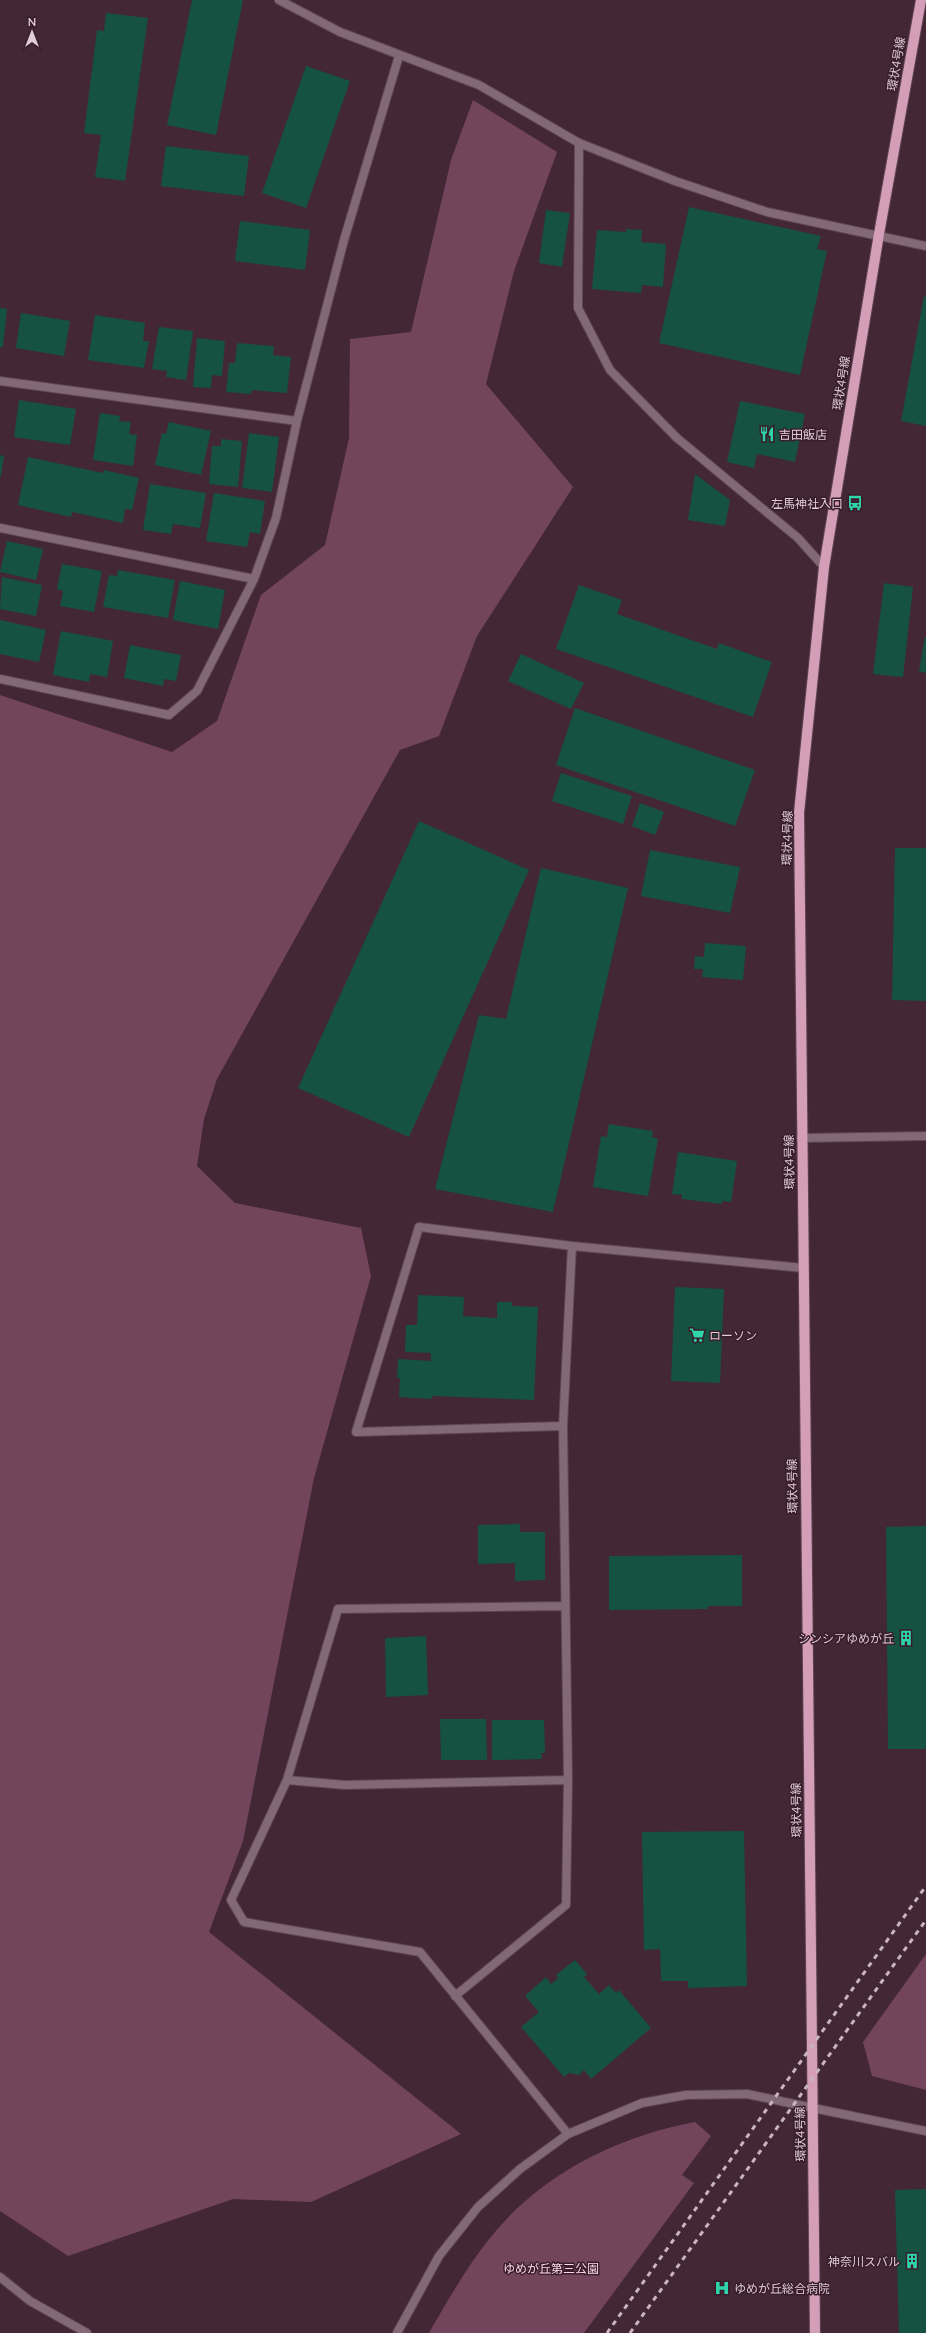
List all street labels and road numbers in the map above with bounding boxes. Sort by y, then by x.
street label: 環状4号線 [884,36,908,92]
street label: 環状4号線 [829,355,853,411]
street label: 環状4号線 [779,810,795,866]
street label: 環状4号線 [781,1134,797,1190]
street label: 環状4号線 [784,1458,800,1514]
street label: 環状4号線 [788,1782,804,1838]
street label: 環状4号線 [792,2106,808,2162]

